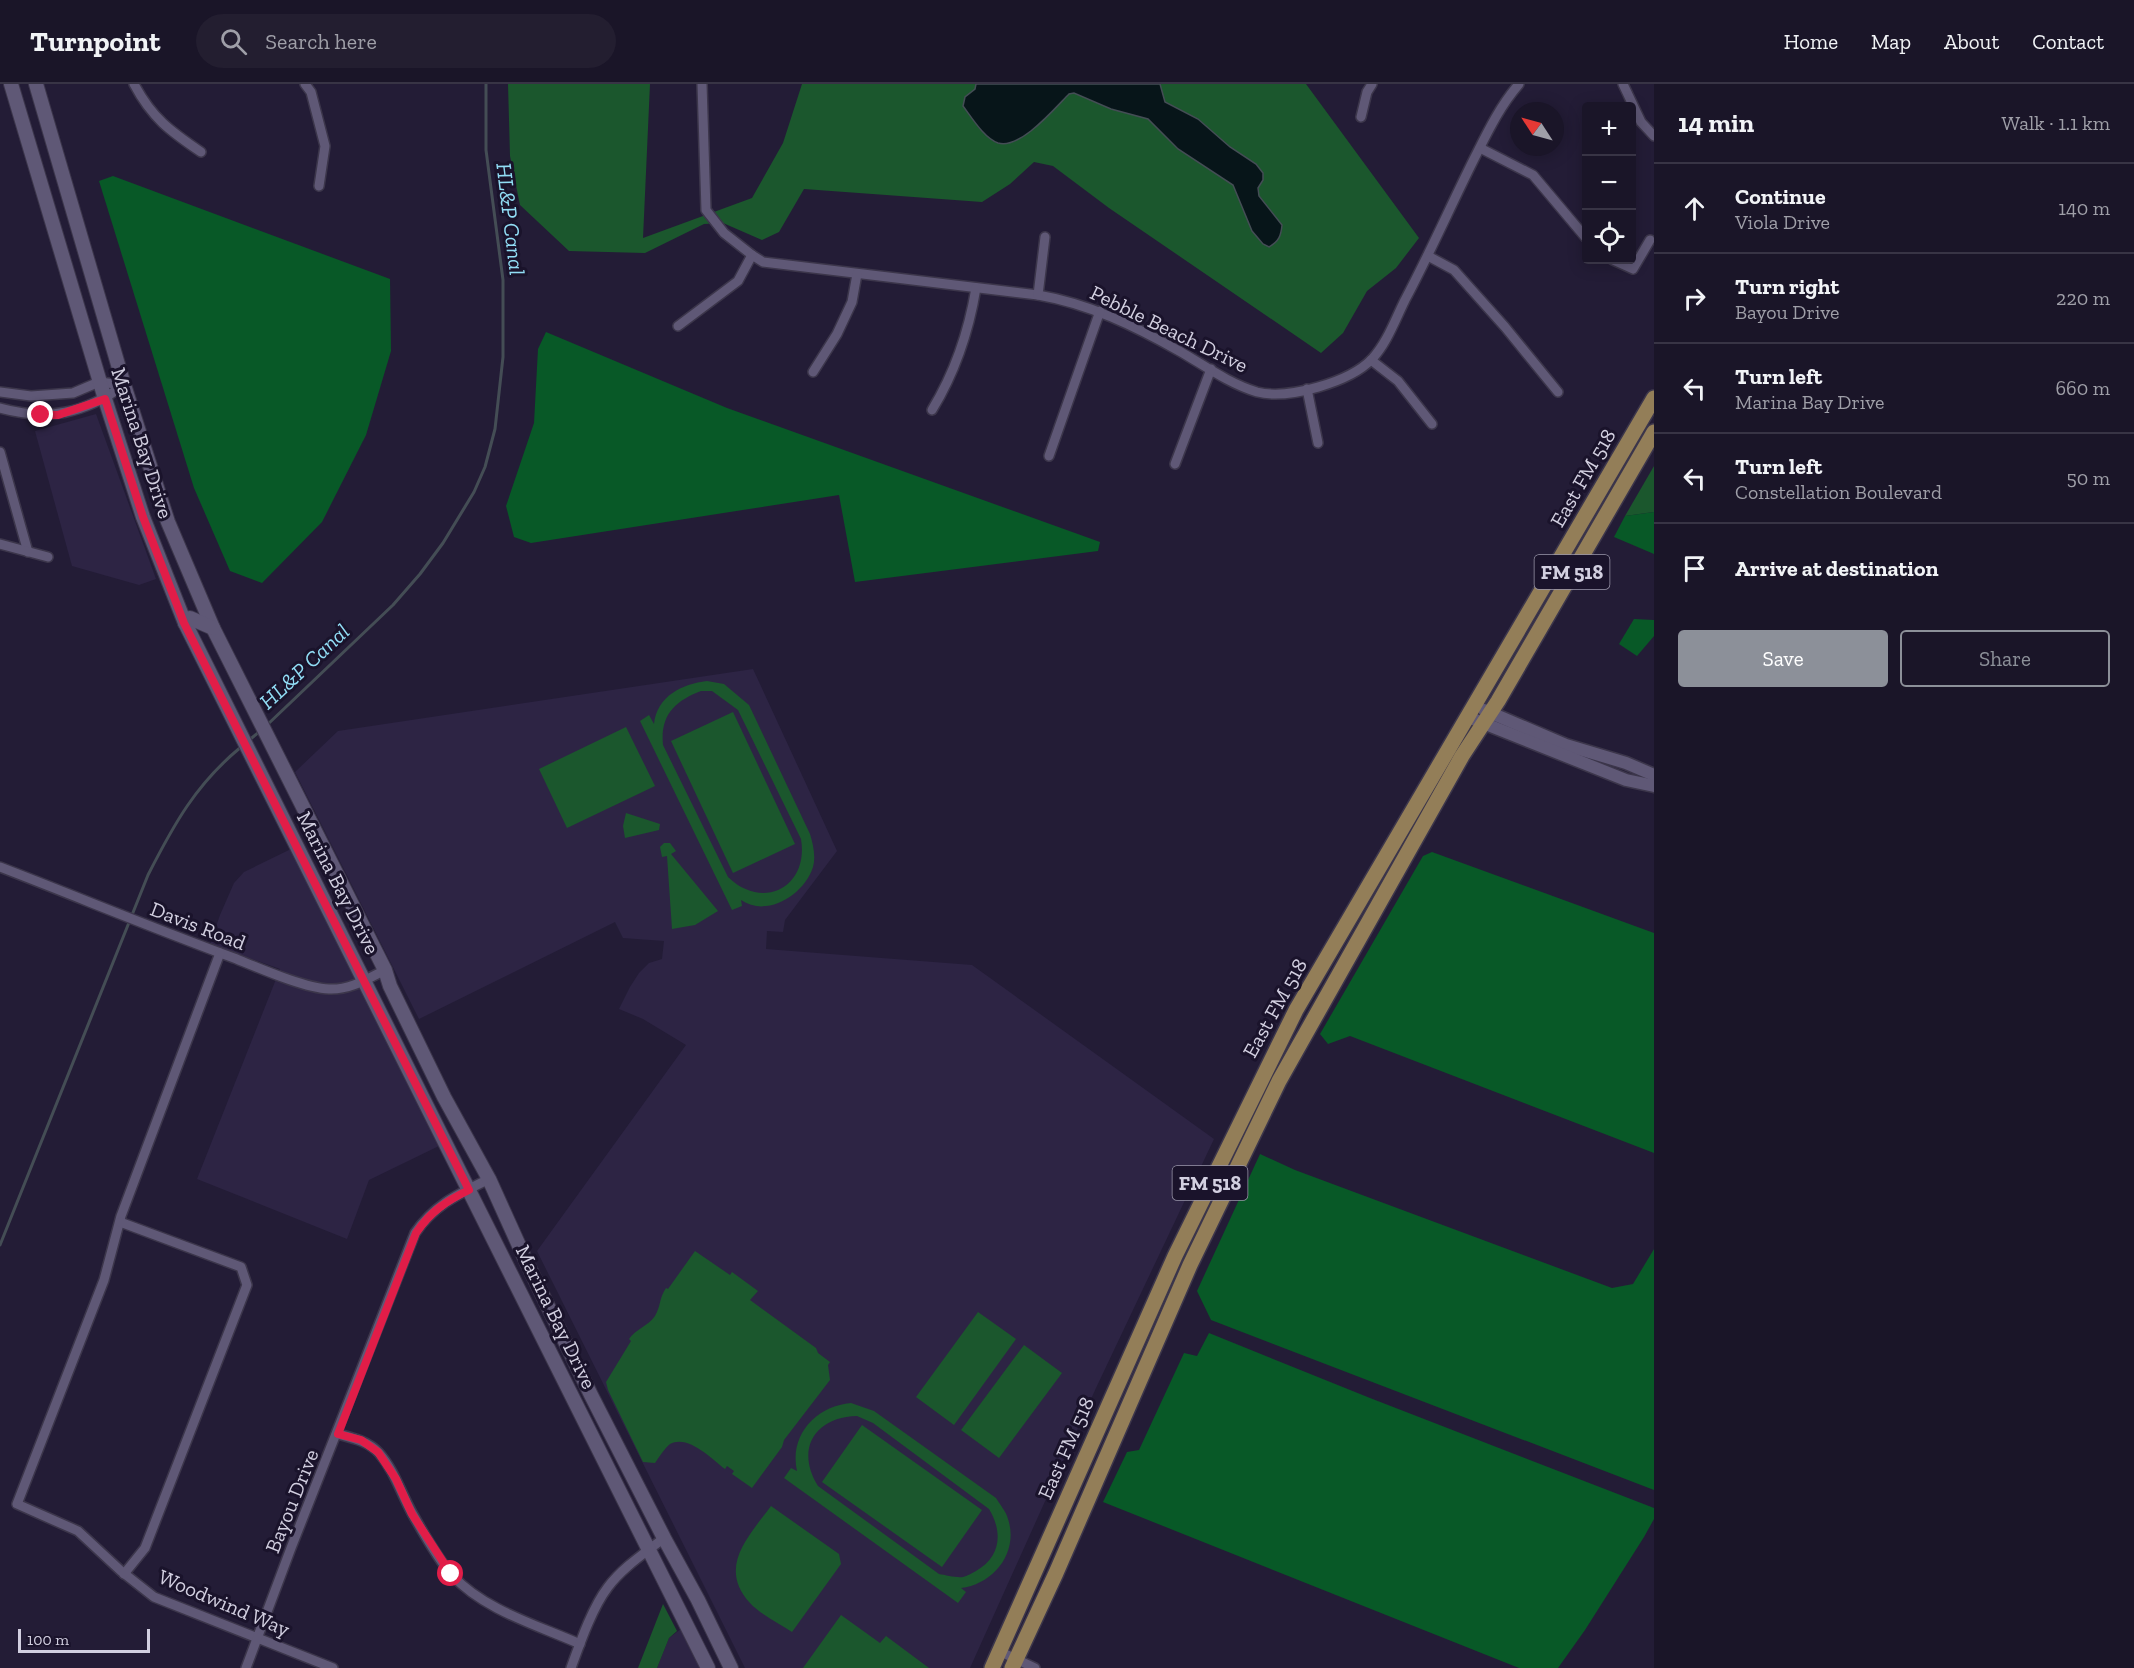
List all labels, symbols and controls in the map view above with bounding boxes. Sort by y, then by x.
search box [196,14,616,68]
text: Turnpoint [30,25,160,58]
icon: search [217,25,250,58]
text: Search here [265,28,377,55]
text: Home [1784,29,1838,54]
text: Map [1871,29,1911,54]
text: About [1944,29,1999,54]
text: Contact [2032,29,2104,54]
north arrow [1510,102,1564,156]
map controls [1582,102,1636,264]
button: + [1582,102,1636,156]
text: 14 min [1678,107,1754,139]
text: Walk · 1.1 km [2002,111,2110,135]
button: − [1582,156,1636,210]
water label: HL&P Canal [490,161,531,277]
text: Continue [1735,183,1826,210]
icon: ahead [1678,192,1711,225]
text: 140 m [2058,196,2110,220]
button: locate [1582,210,1636,264]
text: Viola Drive [1735,210,1830,234]
text: Turn right [1735,273,1839,300]
street label: Pebble Beach Drive [1086,280,1252,378]
icon: right [1678,282,1711,315]
text: 220 m [2056,286,2110,310]
text: Bayou Drive [1735,300,1839,324]
text: Turn left [1735,363,1822,390]
street label: Marina Bay Drive [106,364,179,521]
icon: left [1678,372,1711,405]
text: 660 m [2055,376,2110,400]
text: Marina Bay Drive [1735,390,1884,414]
route end [27,401,53,427]
street label: East FM 518 [1544,424,1621,531]
text: Turn left [1735,453,1822,480]
icon: left [1678,462,1711,495]
text: 50 m [2066,466,2110,490]
text: Constellation Boulevard [1735,480,1942,504]
icon: arrive [1678,552,1711,585]
road number: FM 518 [1534,555,1610,589]
text: Arrive at destination [1735,555,1938,582]
water label: HL&P Canal [254,618,355,715]
button: Save [1678,630,1888,687]
button: Share [1900,630,2110,687]
street label: Marina Bay Drive [292,807,385,958]
street label: Davis Road [147,896,250,955]
street label: East FM 518 [1237,954,1312,1062]
road number: FM 518 [1172,1166,1248,1200]
street label: Marina Bay Drive [511,1241,602,1393]
street label: East FM 518 [1032,1393,1099,1503]
street label: Bayou Drive [259,1445,324,1556]
route start [437,1560,463,1586]
street label: Woodwind Way [155,1564,294,1642]
scale bar [18,1626,150,1654]
text: 100 m [27,1630,69,1649]

